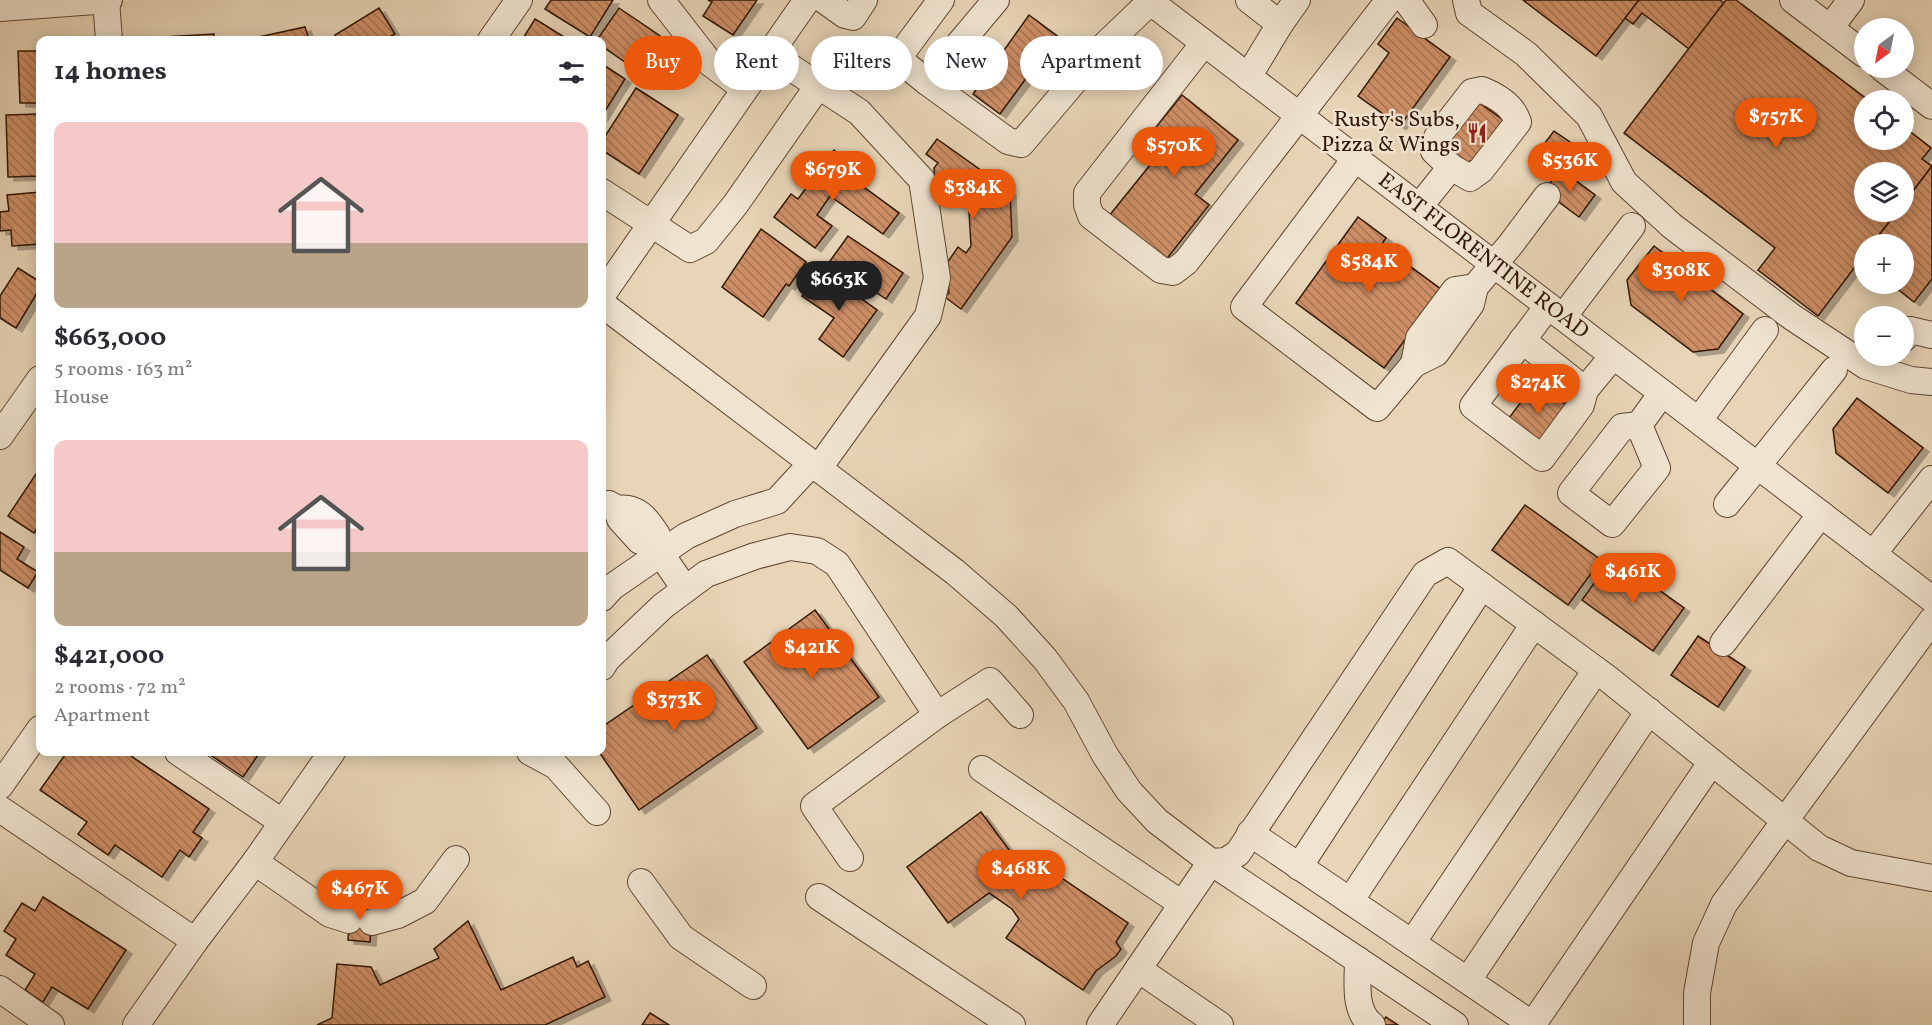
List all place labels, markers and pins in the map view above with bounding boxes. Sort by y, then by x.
pin: $757K [1734,98,1818,149]
place label: Rusty's Subs, Pizza & Wings [1321,105,1460,161]
restaurant icon: Rusty's Subs, Pizza & Wings [1465,121,1489,145]
pin: $570K [1132,127,1216,178]
pin: $536K [1528,142,1612,193]
pin: $679K [791,151,875,202]
pin: $384K [931,169,1015,220]
pin: $584K [1327,243,1411,294]
pin: $308K [1639,252,1723,303]
pin: $663K [797,261,881,312]
pin: $274K [1496,364,1580,415]
pin: $461K [1591,553,1675,604]
pin: $421K [770,629,854,680]
pin: $373K [632,681,716,732]
pin: $468K [979,850,1063,901]
pin: $467K [318,870,402,921]

